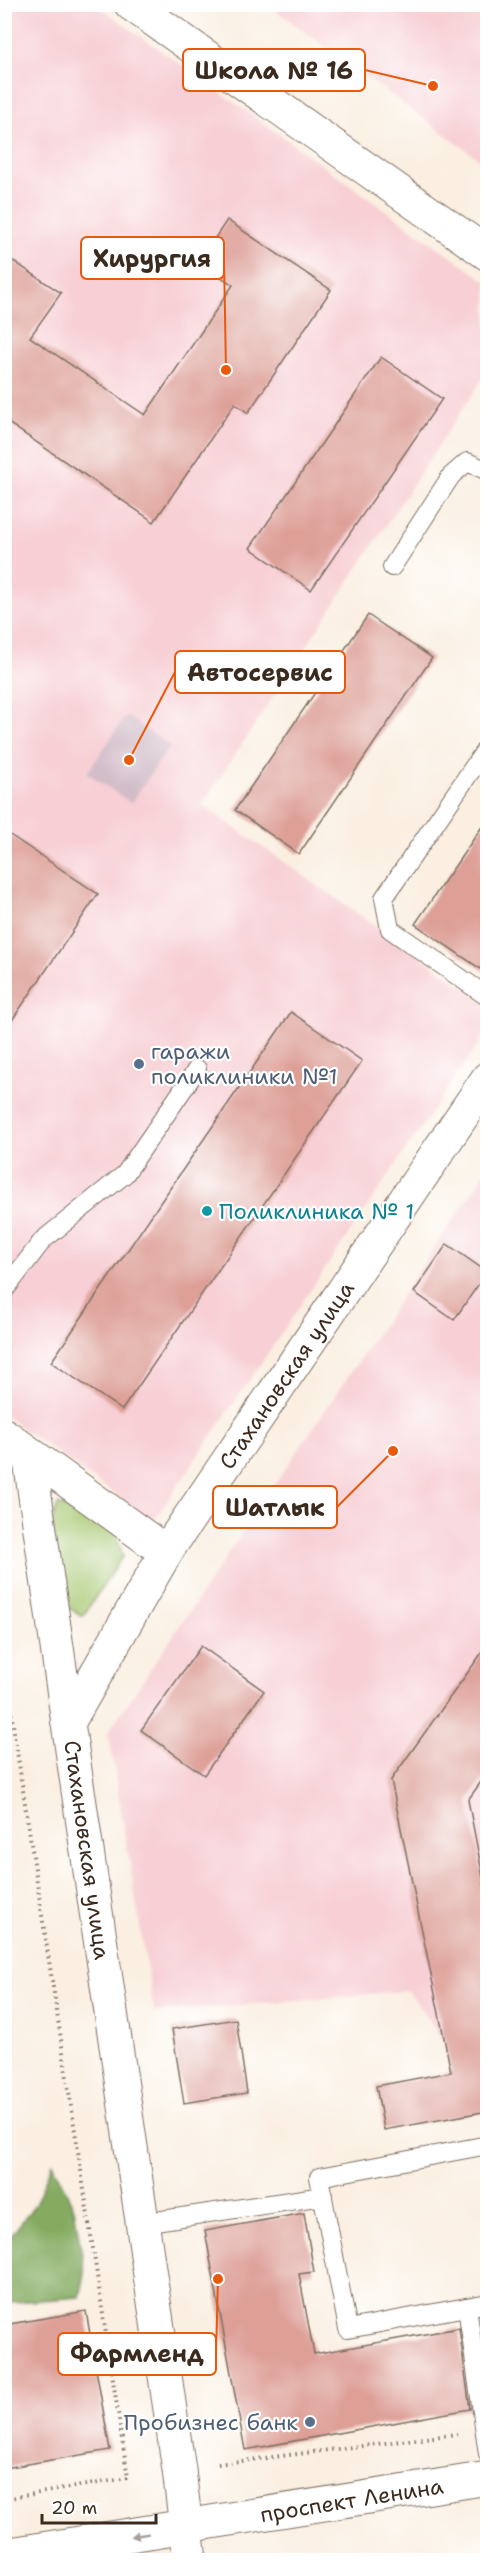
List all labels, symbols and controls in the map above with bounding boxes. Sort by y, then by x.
callout: Школа № 16 [183,49,365,91]
text: Школа № 16 [195,55,353,87]
callout: Хирургия [81,237,224,279]
text: Хирургия [93,243,211,275]
callout: Автосервис [175,651,345,693]
text: Автосервис [187,657,333,689]
place label: гаражи поликлиники №1 [151,1037,338,1091]
marker: гаражи поликлиники №1 [132,1057,146,1071]
place label: Поликлиника № 1 [219,1197,414,1226]
marker: Поликлиника № 1 [200,1204,214,1218]
street label: Стахановская улица [212,1275,361,1475]
callout: Шатлык [213,1486,337,1528]
text: Шатлык [225,1492,325,1524]
street label: Стахановская улица [57,1738,117,1962]
callout: Фармленд [58,2333,216,2375]
text: Фармленд [70,2338,204,2370]
place label: Пробизнес банк [124,2408,298,2437]
marker: Пробизнес банк [303,2415,317,2429]
street label: проспект Ленина [258,2471,446,2529]
scale bar [42,2487,156,2525]
text: 20 m [51,2496,97,2520]
one-way arrow [130,2530,149,2539]

